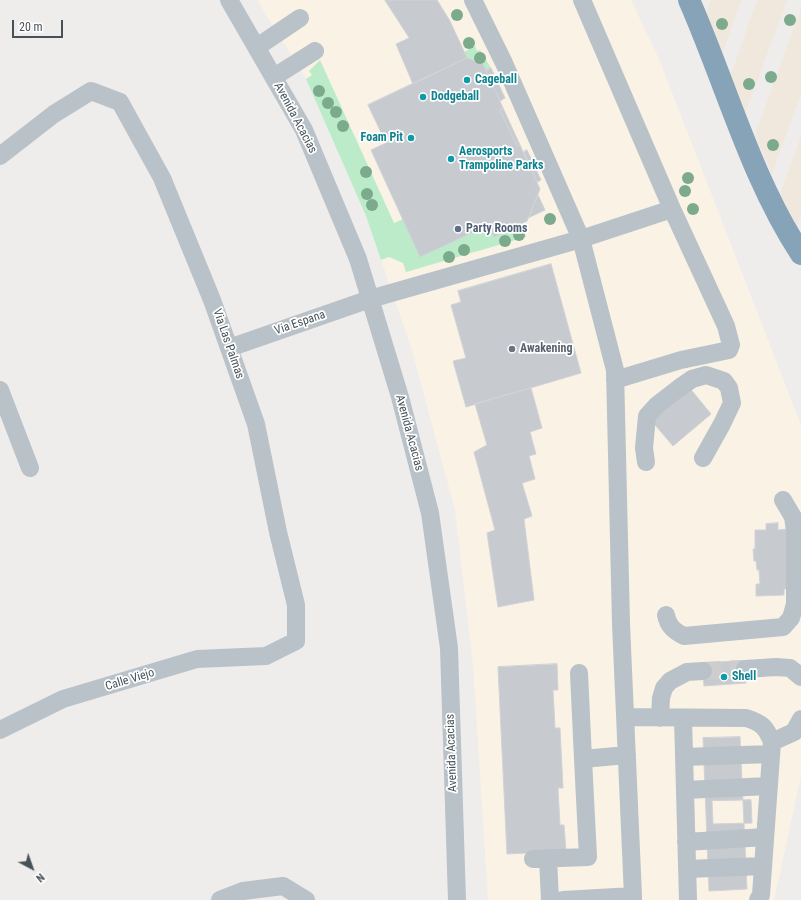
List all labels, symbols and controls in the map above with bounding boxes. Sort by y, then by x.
scale bar [14,12,65,38]
text: 20 m [19,20,43,34]
place label: Cageball [475,73,517,87]
marker: Cageball [462,75,472,85]
street label: Avenida Acacias [270,80,320,156]
place label: Dodgeball [431,90,479,104]
marker: Dodgeball [418,92,428,102]
place label: Foam Pit [361,131,403,145]
marker: Foam Pit [406,133,416,143]
place label: Aerosports Trampoline Parks [459,145,543,173]
marker: Aerosports Trampoline Parks [446,154,456,164]
place label: Party Rooms [466,222,527,236]
marker: Party Rooms [453,224,463,234]
street label: Via Las Palmas [209,307,247,381]
street label: Via Espana [273,308,327,338]
place label: Awakening [520,342,572,356]
marker: Awakening [507,344,517,354]
street label: Avenida Acacias [392,393,426,473]
street label: Calle Viejo [104,666,156,694]
place label: Shell [732,670,756,684]
marker: Shell [719,672,729,682]
street label: Avenida Acacias [443,714,461,792]
north arrow [12,848,52,888]
text: N [33,870,47,885]

